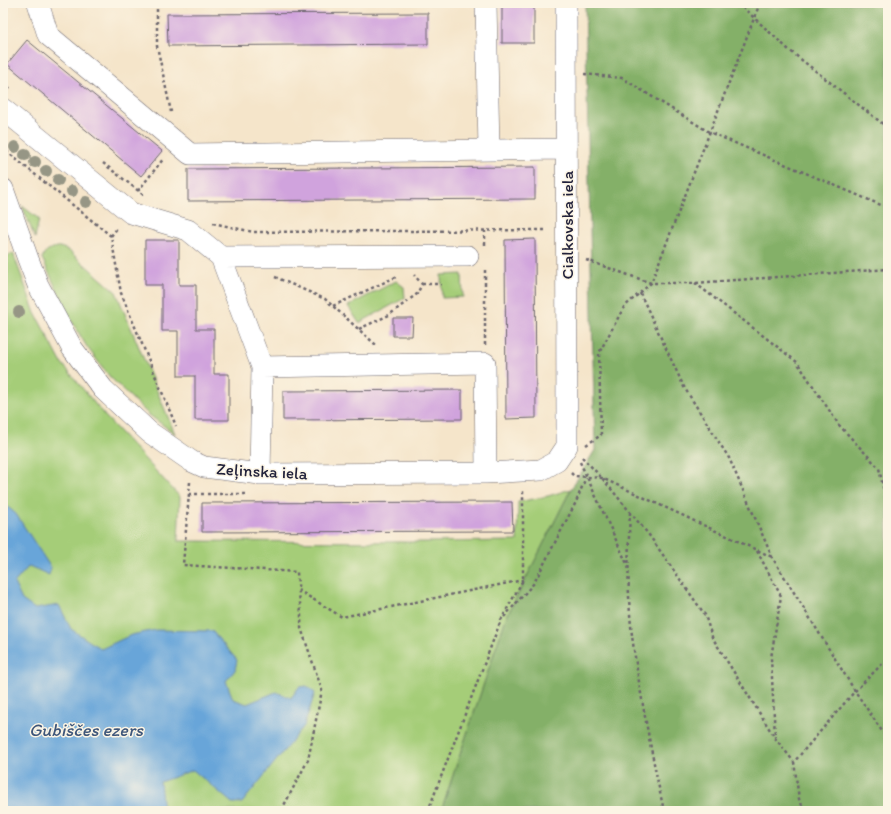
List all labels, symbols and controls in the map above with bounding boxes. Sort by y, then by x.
street label: Cialkovska iela [557,170,577,279]
street label: Zeļinska iela [216,459,308,483]
water label: Gubiščes ezers [29,719,144,741]

